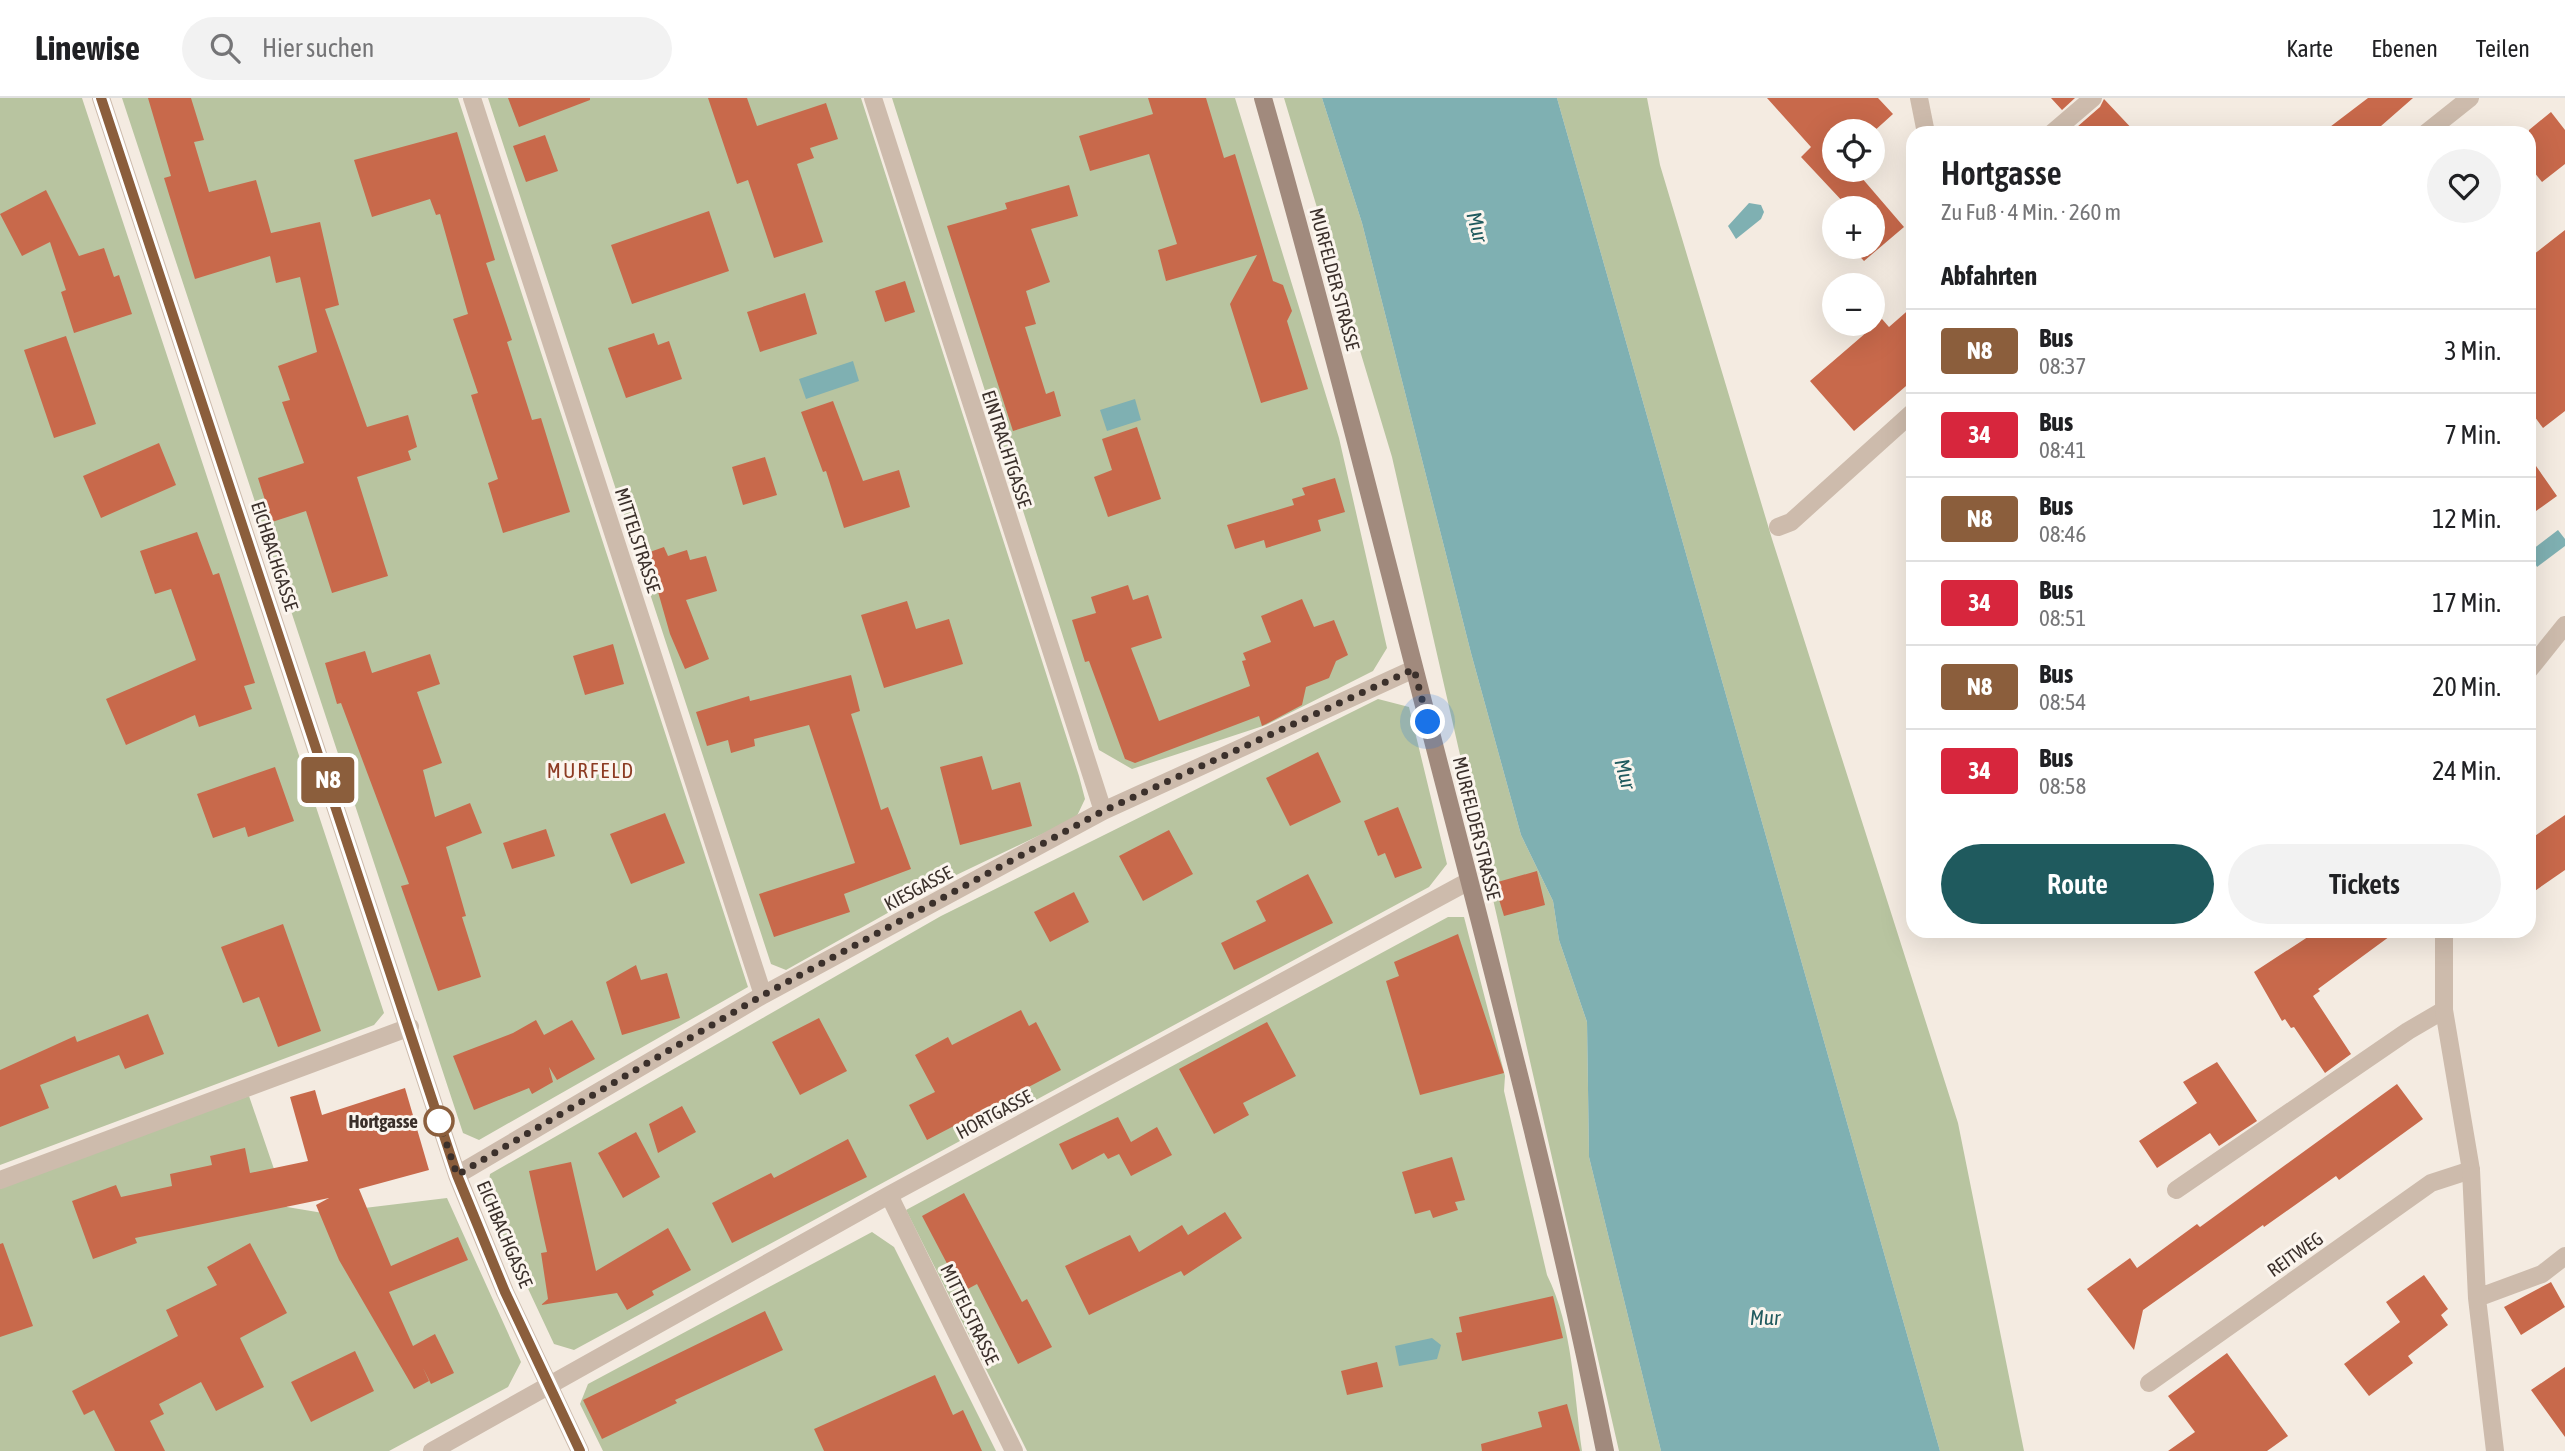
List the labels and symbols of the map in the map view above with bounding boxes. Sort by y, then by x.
street label: MURFELDER STRASSE [1305,205,1365,353]
water label: Mur [1462,209,1494,245]
street label: EINTRACHTGASSE [978,387,1036,511]
street label: MITTELSTRASSE [611,485,665,595]
street label: EICHBACHGASSE [247,498,303,614]
your location [1410,704,1445,739]
street label: MURFELDER STRASSE [1449,754,1505,902]
water label: Mur [1610,756,1642,792]
line badge: N8 [296,757,360,803]
district label: MURFELD [547,758,635,782]
street label: KIESGASSE [880,861,956,915]
street label: HORTGASSE [952,1085,1036,1143]
marker: Hortgasse [424,1106,454,1136]
place label: Hortgasse [348,1110,418,1132]
street label: EICHBACHGASSE [473,1177,537,1291]
street label: REITWEG [2263,1227,2327,1281]
street label: MITTELSTRASSE [936,1260,1004,1368]
water label: Mur [1750,1305,1781,1329]

